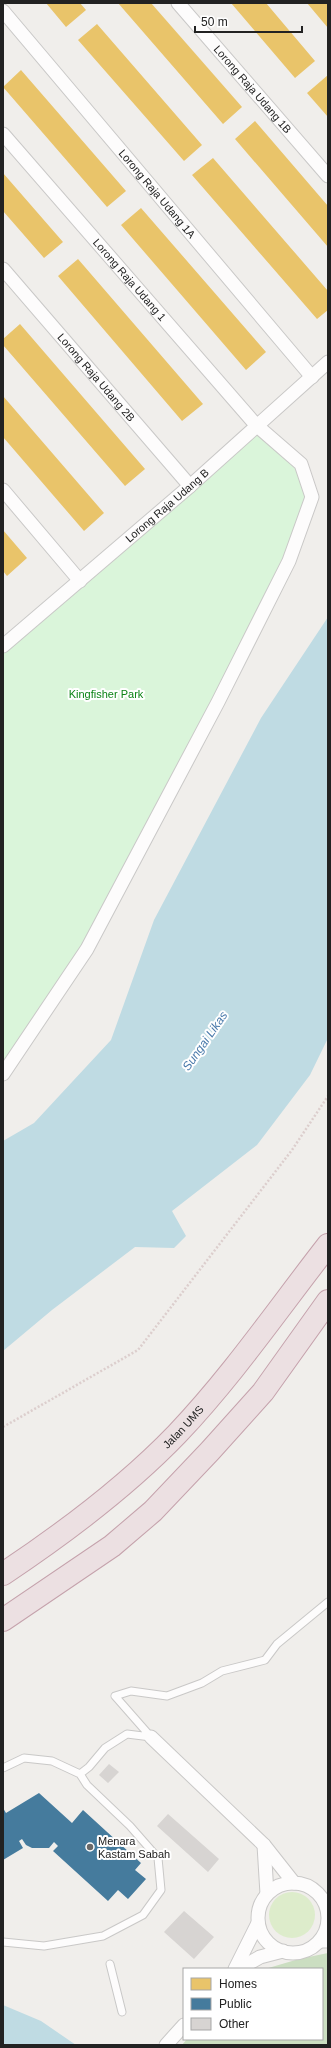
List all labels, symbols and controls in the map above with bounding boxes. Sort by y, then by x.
scale bar [195,8,302,34]
text: 50 m [201,15,228,29]
street label: Lorong Raja Udang 1B [211,43,294,135]
street label: Lorong Raja Udang 1A [116,147,198,241]
street label: Lorong Raja Udang 1 [91,236,169,323]
street label: Lorong Raja Udang 2B [55,331,137,424]
street label: Lorong Raja Udang B [123,466,211,545]
park label: Kingfisher Park [69,688,144,700]
water label: Sungai Likas [180,1009,230,1073]
street label: Jalan UMS [160,1403,206,1451]
place label: Menara Kastam Sabah [98,1835,170,1860]
marker: Menara Kastam Sabah [85,1842,95,1852]
legend [183,1968,323,2040]
text: Homes [219,1977,257,1991]
text: Public [219,1997,252,2011]
text: Other [219,2017,249,2031]

